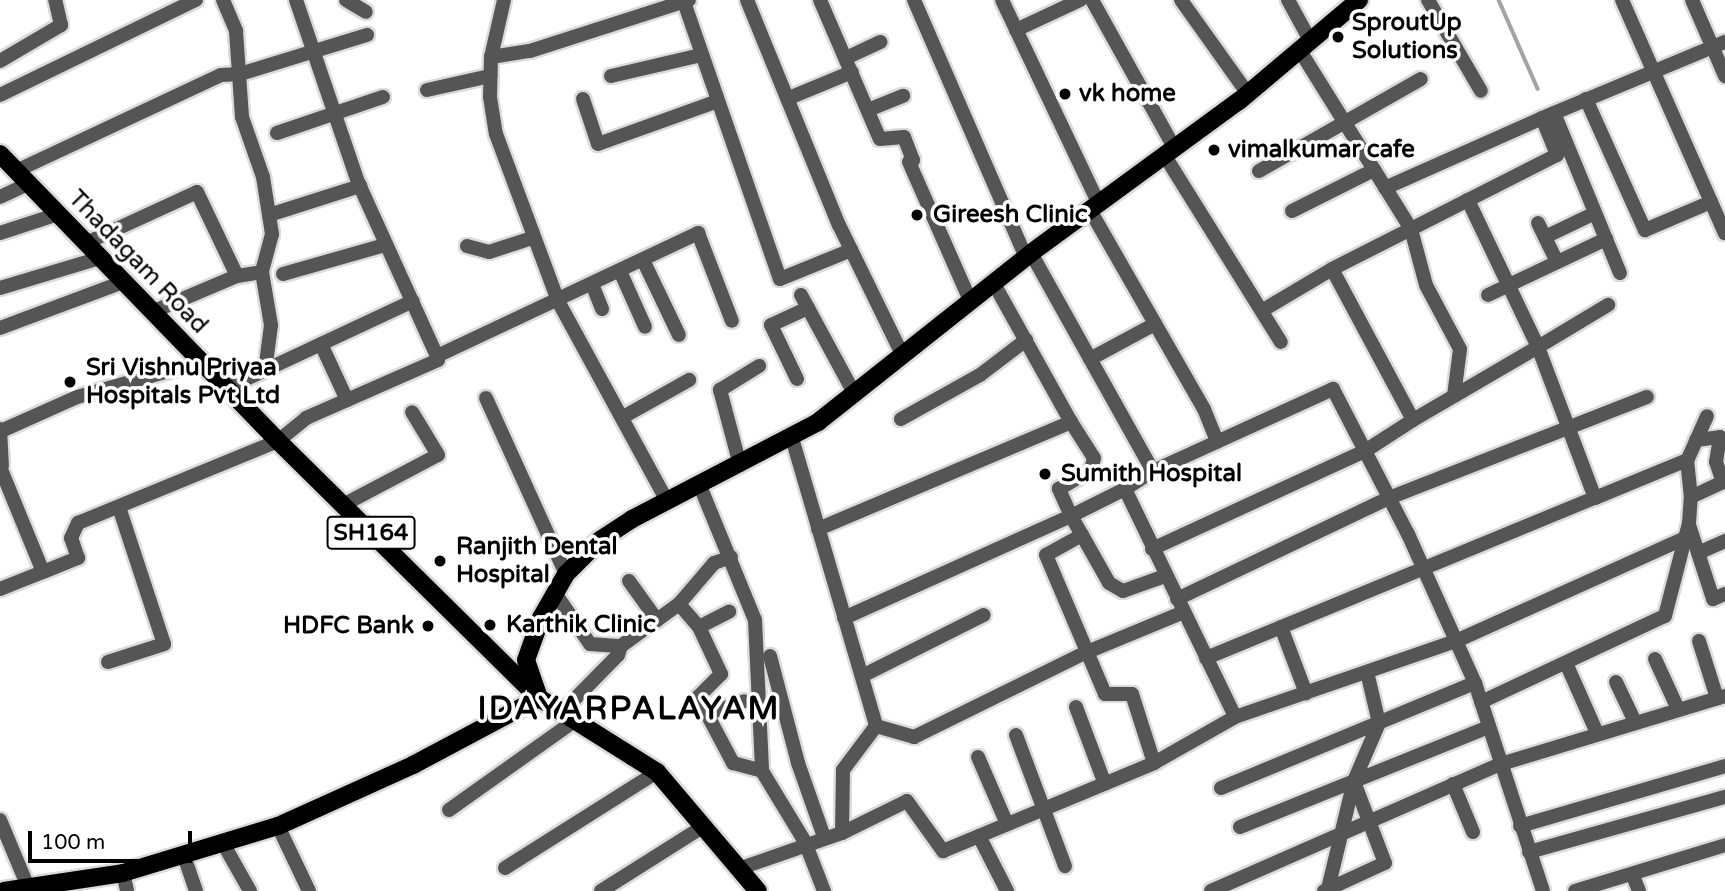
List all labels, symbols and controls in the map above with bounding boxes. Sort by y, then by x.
place label: SproutUp Solutions [1352,9,1462,65]
marker: SproutUp Solutions [1330,29,1346,45]
place label: vk home [1079,80,1176,108]
marker: vk home [1057,86,1073,102]
place label: vimalkumar cafe [1228,136,1415,164]
marker: vimalkumar cafe [1206,142,1222,158]
street label: Thadagam Road [62,184,214,340]
place label: Gireesh Clinic [933,201,1088,229]
marker: Gireesh Clinic [907,205,927,225]
place label: Sri Vishnu Priyaa Hospitals Pvt Ltd [86,354,280,410]
marker: Sri Vishnu Priyaa Hospitals Pvt Ltd [60,372,80,392]
place label: Sumith Hospital [1061,460,1242,488]
marker: Sumith Hospital [1035,464,1055,484]
road number: SH164 [326,513,416,552]
place label: Ranjith Dental Hospital [456,533,617,589]
marker: Ranjith Dental Hospital [430,551,450,571]
place label: Karthik Clinic [506,611,656,639]
place label: HDFC Bank [283,612,414,640]
marker: Karthik Clinic [480,615,500,635]
marker: HDFC Bank [420,618,436,634]
district label: IDAYARPALAYAM [479,690,779,728]
scale bar [32,818,196,862]
text: 100 m [41,830,105,855]

